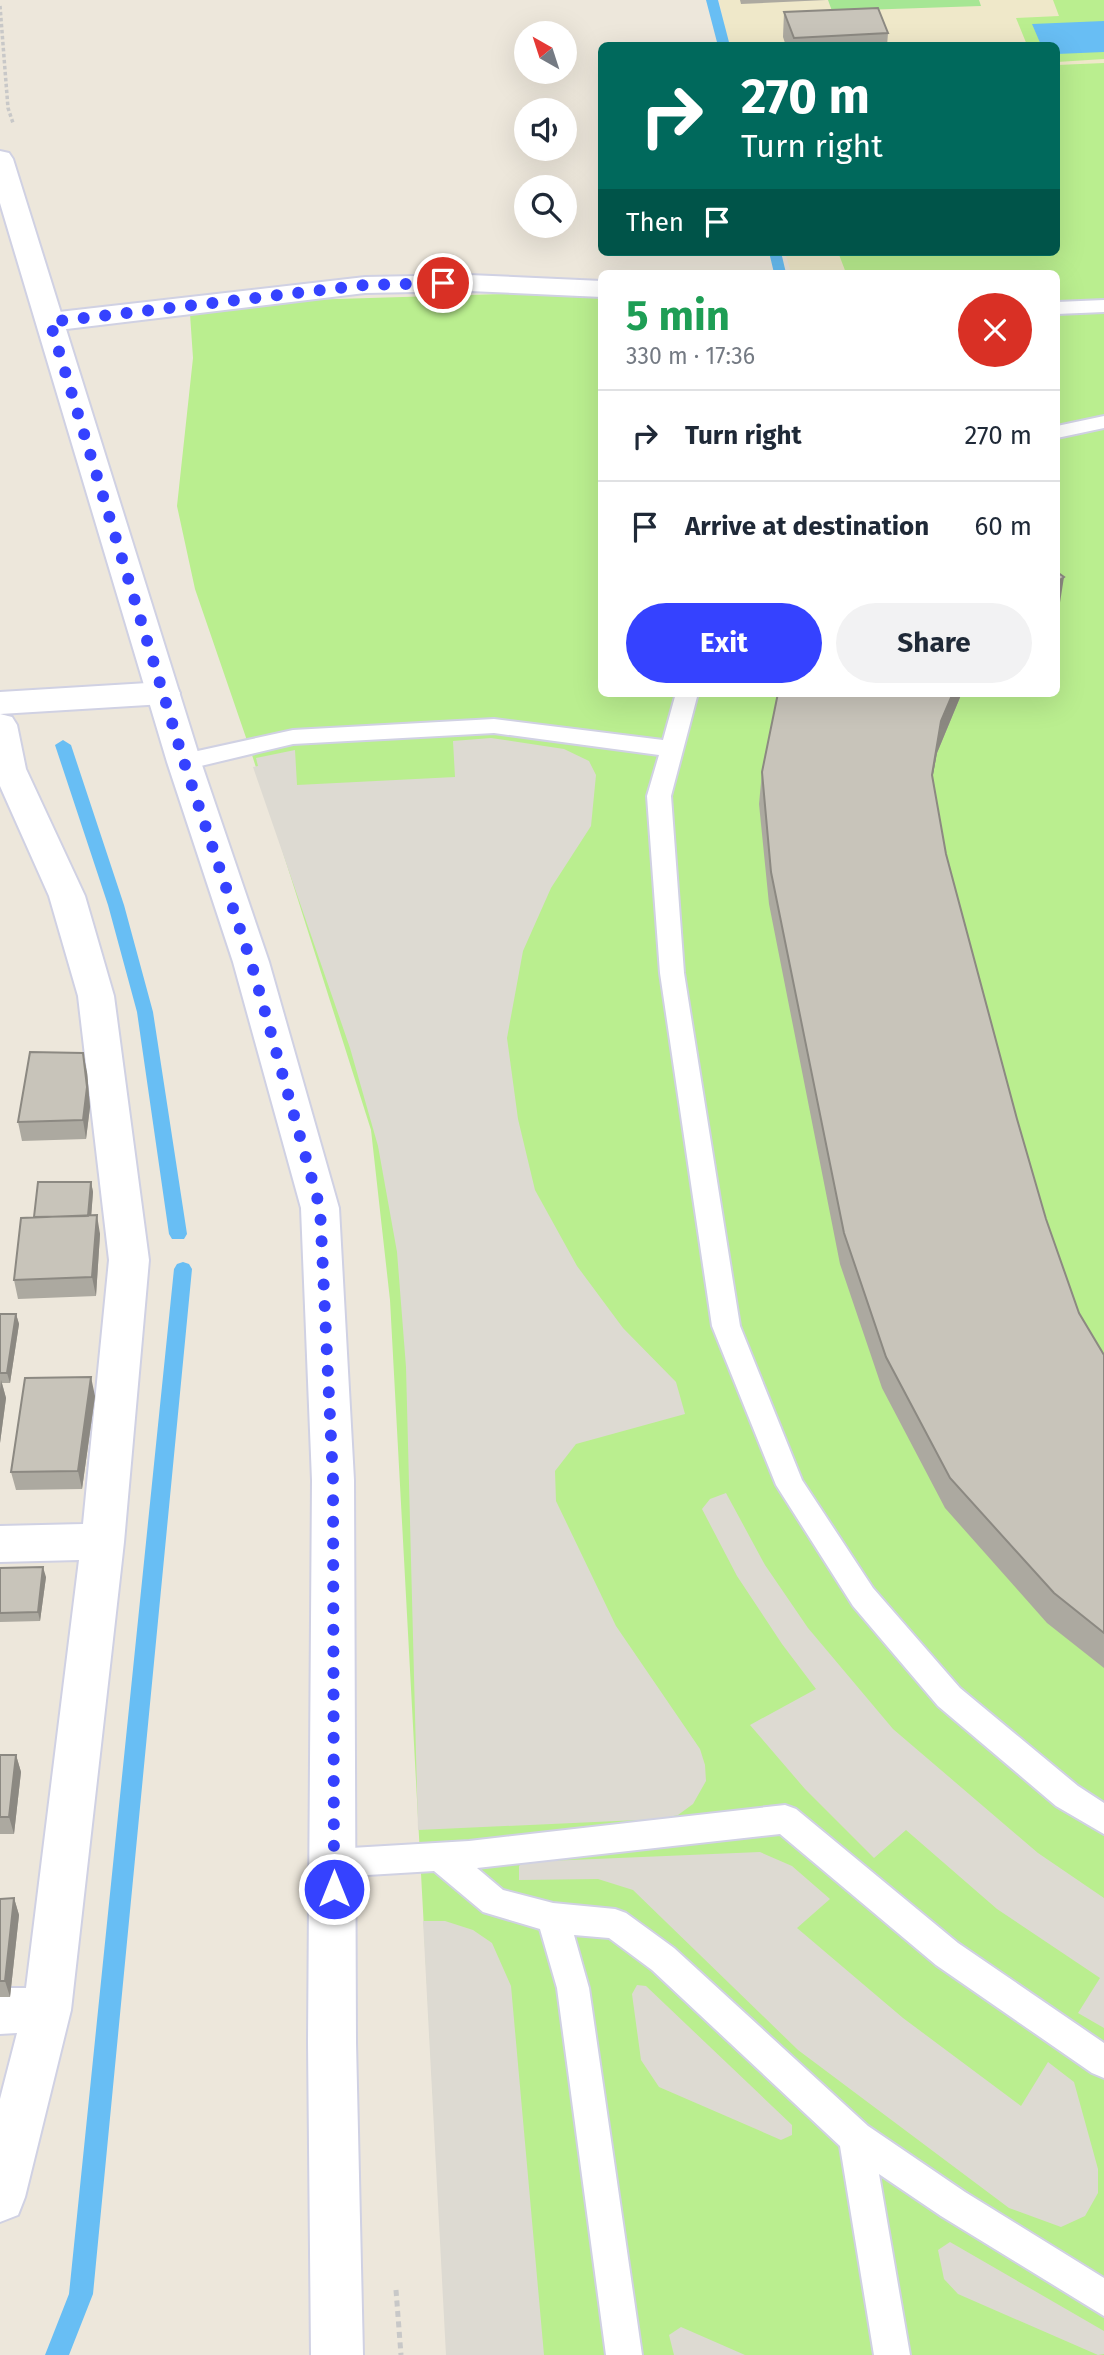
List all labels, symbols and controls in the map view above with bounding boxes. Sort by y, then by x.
north arrow [514,21,578,84]
map controls [514,21,577,238]
text: 270 m [741,67,870,126]
icon: right [626,70,717,161]
button: sound [514,98,577,161]
text: Turn right [741,127,883,165]
button: search [514,175,577,238]
icon: arrive [698,203,736,241]
text: Then [626,207,684,238]
pin [413,253,473,313]
icon: arrive [424,264,462,302]
text: 5 min [626,291,730,341]
button: close [958,293,1032,367]
text: 330 m · 17:36 [626,342,755,370]
icon: right [626,417,664,455]
text: Turn right [685,420,802,451]
text: 270 m [964,420,1032,451]
icon: arrive [626,508,664,546]
text: Arrive at destination [685,511,929,542]
text: 60 m [974,511,1032,542]
button: Exit [626,603,822,683]
button: Share [836,603,1032,683]
position arrow [297,1852,371,1926]

